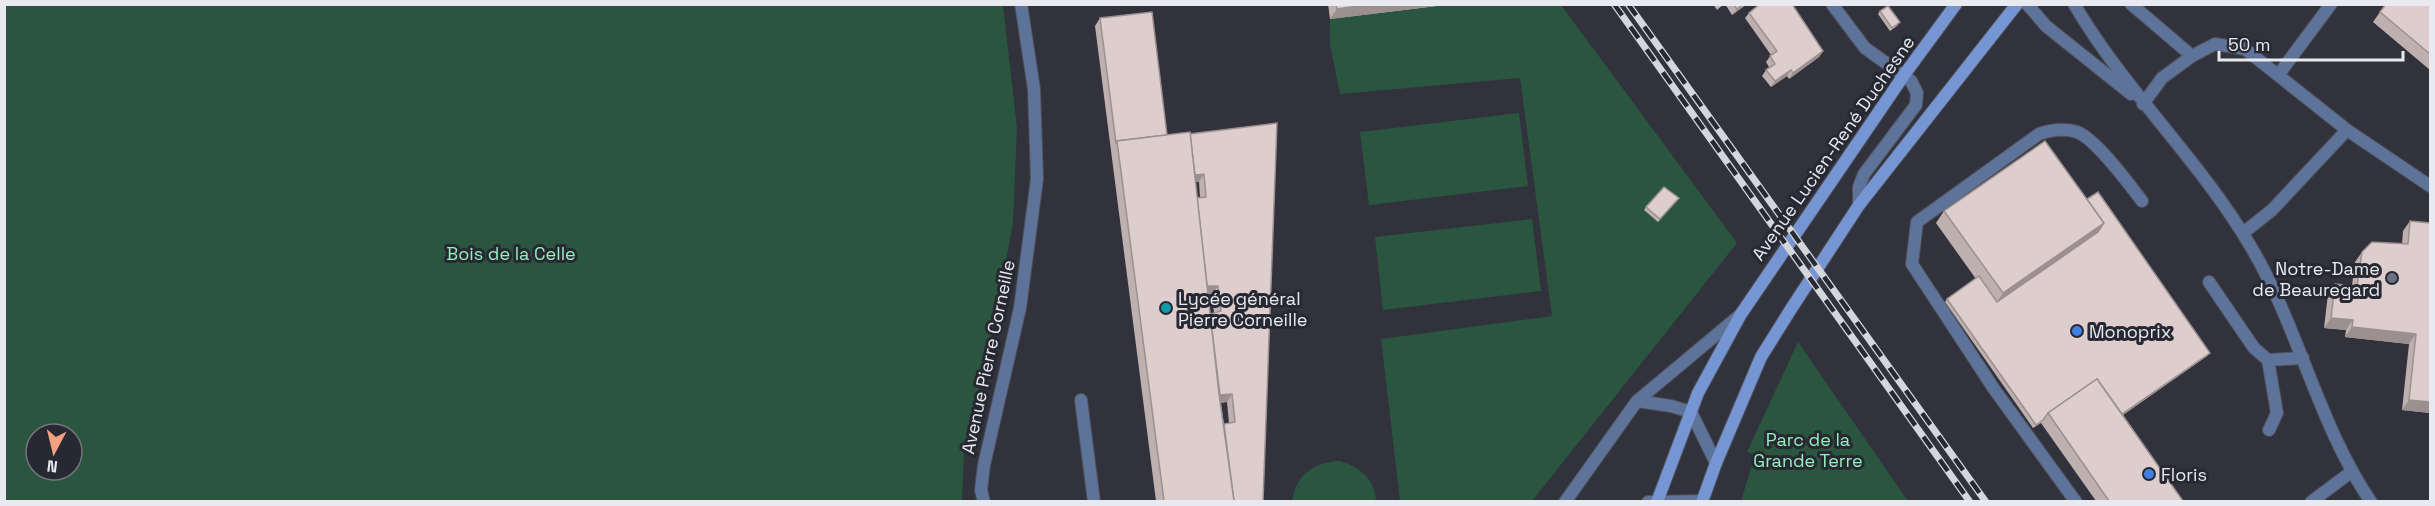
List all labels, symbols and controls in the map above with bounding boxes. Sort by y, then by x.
scale bar [2219,24,2404,62]
street label: Avenue Lucien-René Duchesne [1746,31,1920,265]
text: 50 m [2228,33,2270,56]
park label: Bois de la Celle [446,242,576,265]
place label: Notre-Dame de Beauregard [2252,257,2380,301]
street label: Avenue Pierre Corneille [956,258,1020,456]
marker: Notre-Dame de Beauregard [2385,271,2399,285]
place label: Lycée général Pierre Corneille [1178,287,1307,331]
marker: Lycée général Pierre Corneille [1159,301,1173,315]
place label: Monoprix [2089,320,2171,343]
marker: Monoprix [2070,324,2084,338]
north arrow [24,422,84,482]
park label: Parc de la Grande Terre [1753,428,1863,472]
text: N [46,455,59,477]
place label: Floris [2161,463,2207,486]
marker: Floris [2142,467,2156,481]

